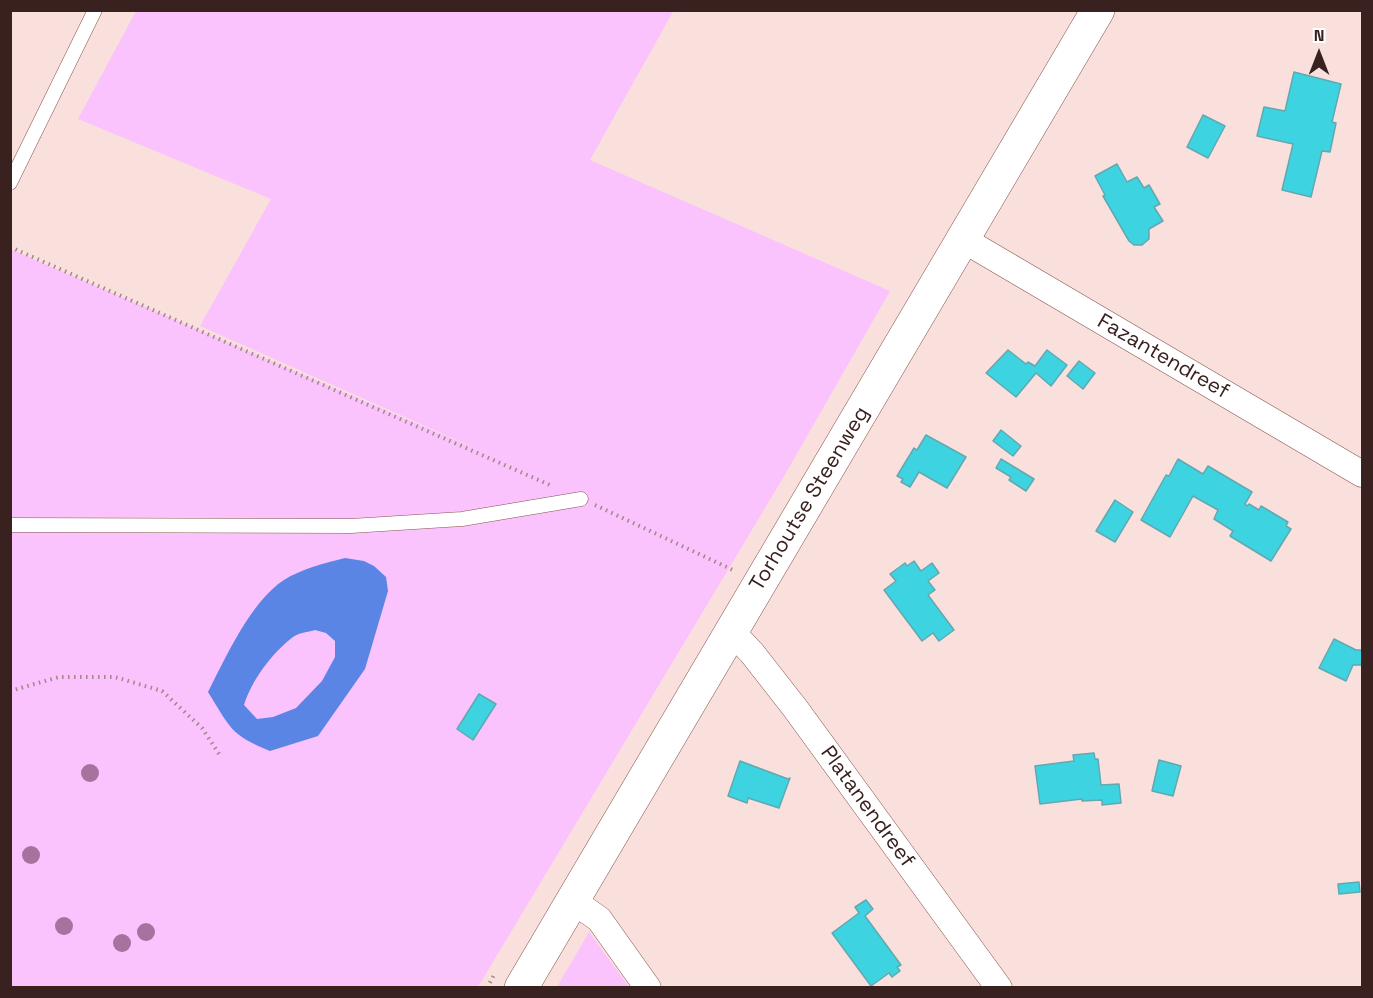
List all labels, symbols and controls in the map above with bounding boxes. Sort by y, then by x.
north arrow [1289,24,1349,84]
text: N [1314,25,1324,46]
street label: Fazantendreef [1093,309,1233,405]
street label: Torhoutse Steenweg [745,402,875,596]
street label: Platanendreef [815,741,919,873]

